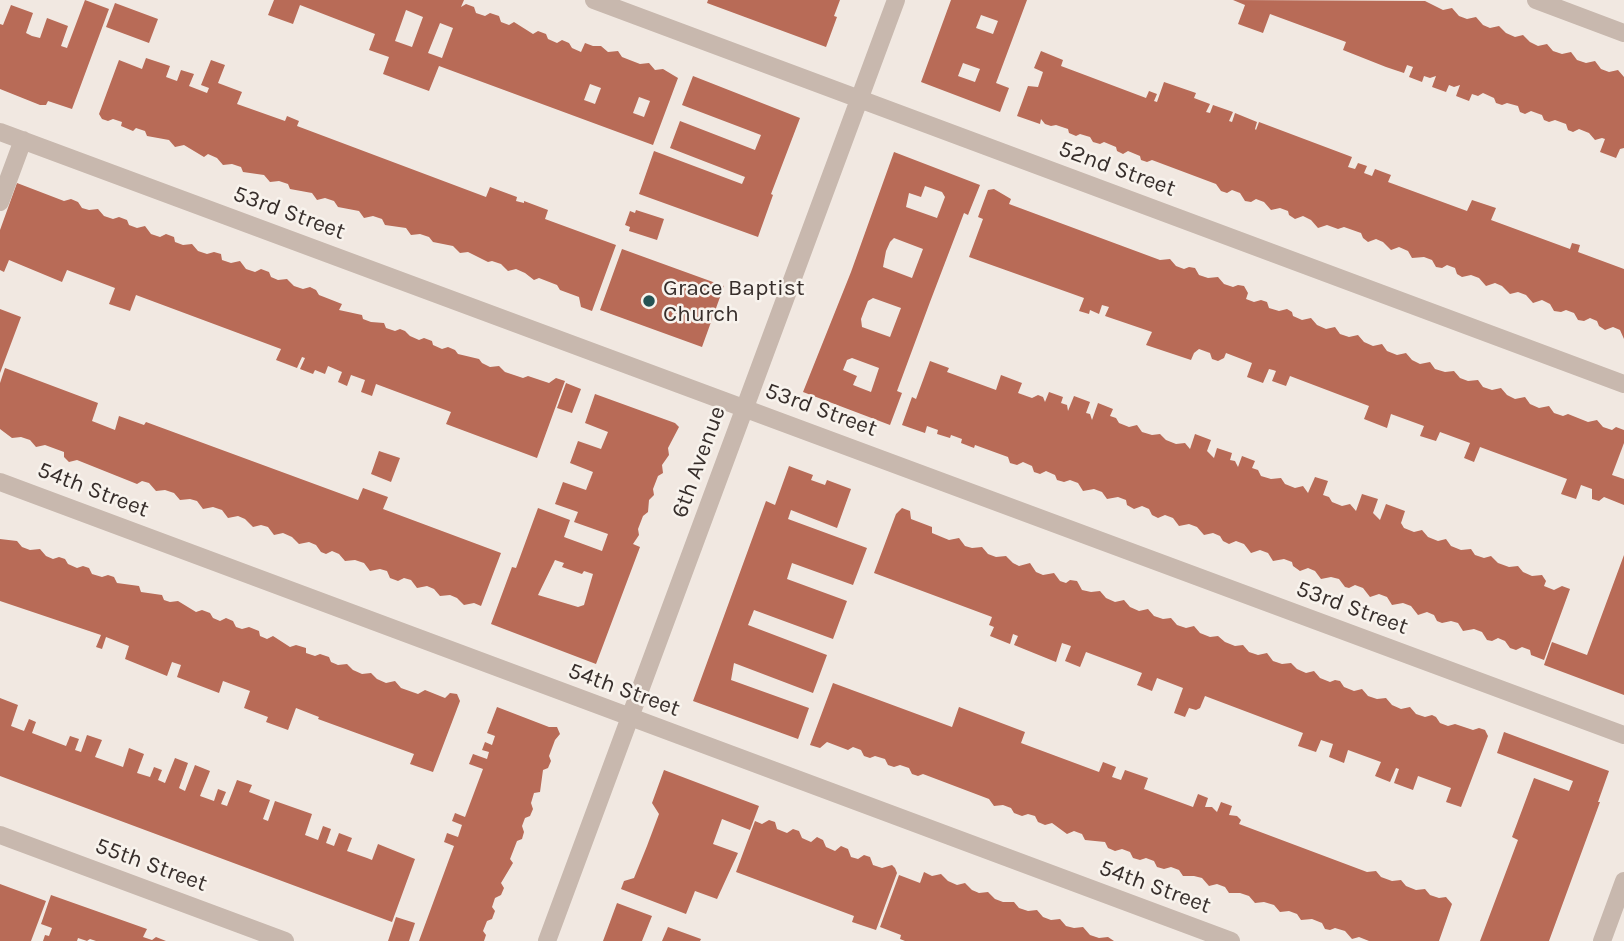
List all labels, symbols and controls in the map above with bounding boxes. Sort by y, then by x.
street label: 52nd Street [1055,135,1179,203]
street label: 53rd Street [229,180,349,246]
place label: Grace Baptist Church [663,274,805,328]
marker: Grace Baptist Church [641,293,657,309]
street label: 53rd Street [761,377,881,443]
street label: 6th Avenue [666,402,732,522]
street label: 54th Street [33,456,153,524]
street label: 53rd Street [1292,575,1412,641]
street label: 54th Street [564,657,684,723]
street label: 55th Street [91,832,211,898]
street label: 54th Street [1095,854,1215,920]

